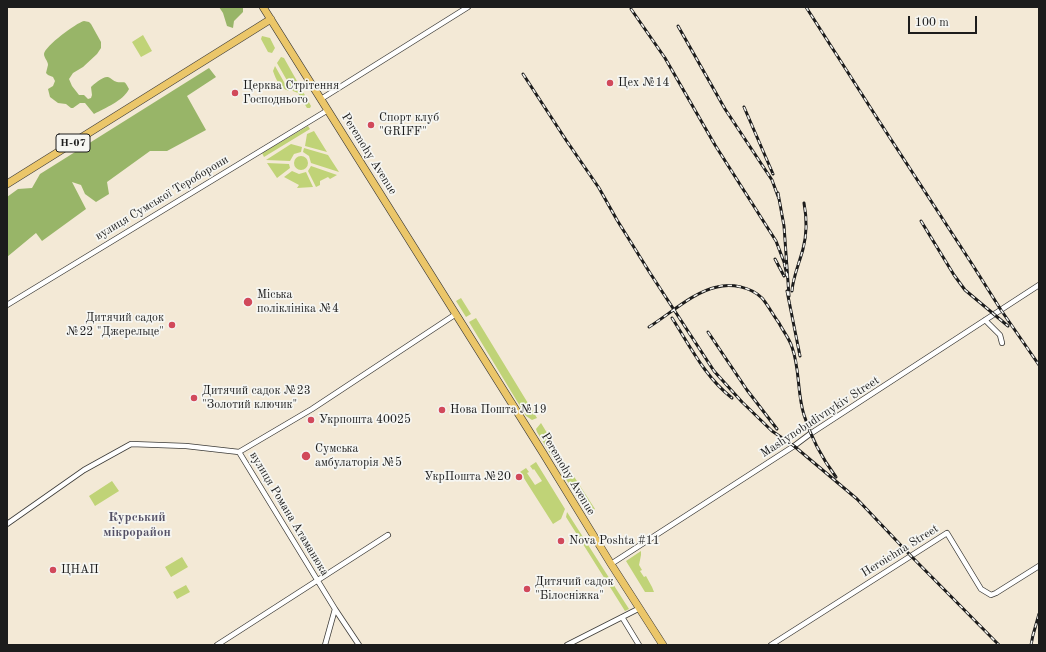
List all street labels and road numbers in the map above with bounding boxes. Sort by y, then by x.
street label: Peremohy Avenue [338,111,400,197]
road number: Н-07 [56,134,90,152]
street label: вулиця Сумської Тероборони [93,152,231,244]
street label: Mashynobudivnykiv Street [758,373,882,461]
street label: Peremohy Avenue [538,430,598,518]
street label: вулиця Романа Атаманюка [246,449,332,579]
street label: Heroichna Street [859,521,941,581]

